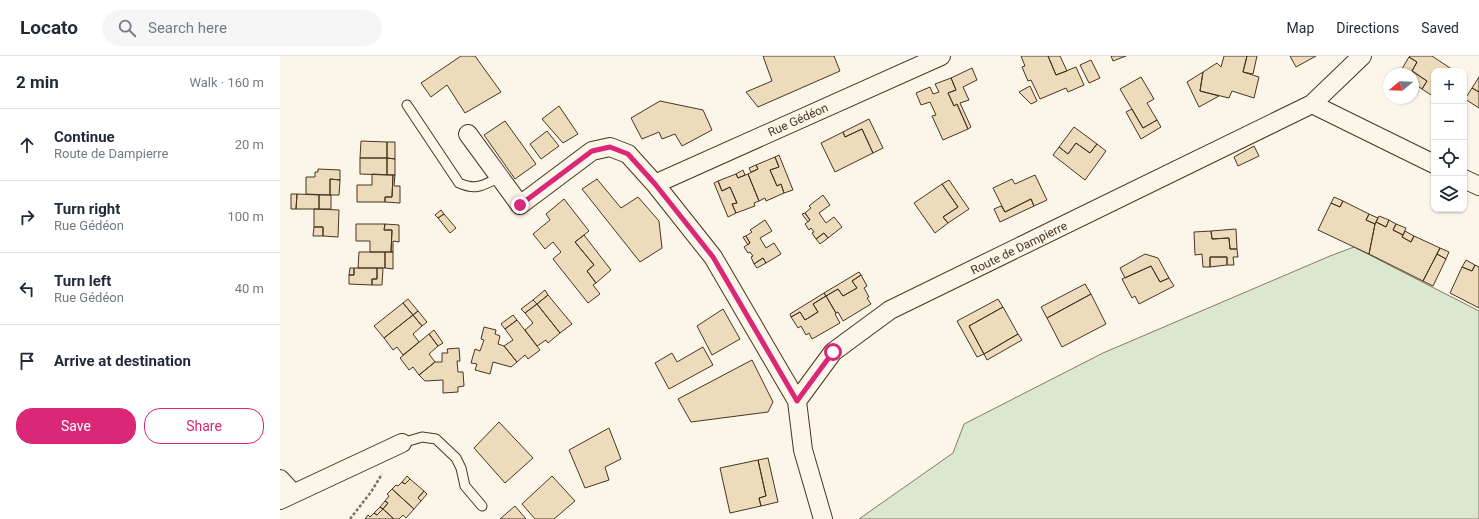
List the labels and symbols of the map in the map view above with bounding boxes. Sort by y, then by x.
north arrow [1383,68,1419,104]
street label: Rue Gédéon [766,100,830,140]
route end [511,196,529,214]
street label: Route de Dampierre [968,219,1070,277]
route start [824,343,842,361]

